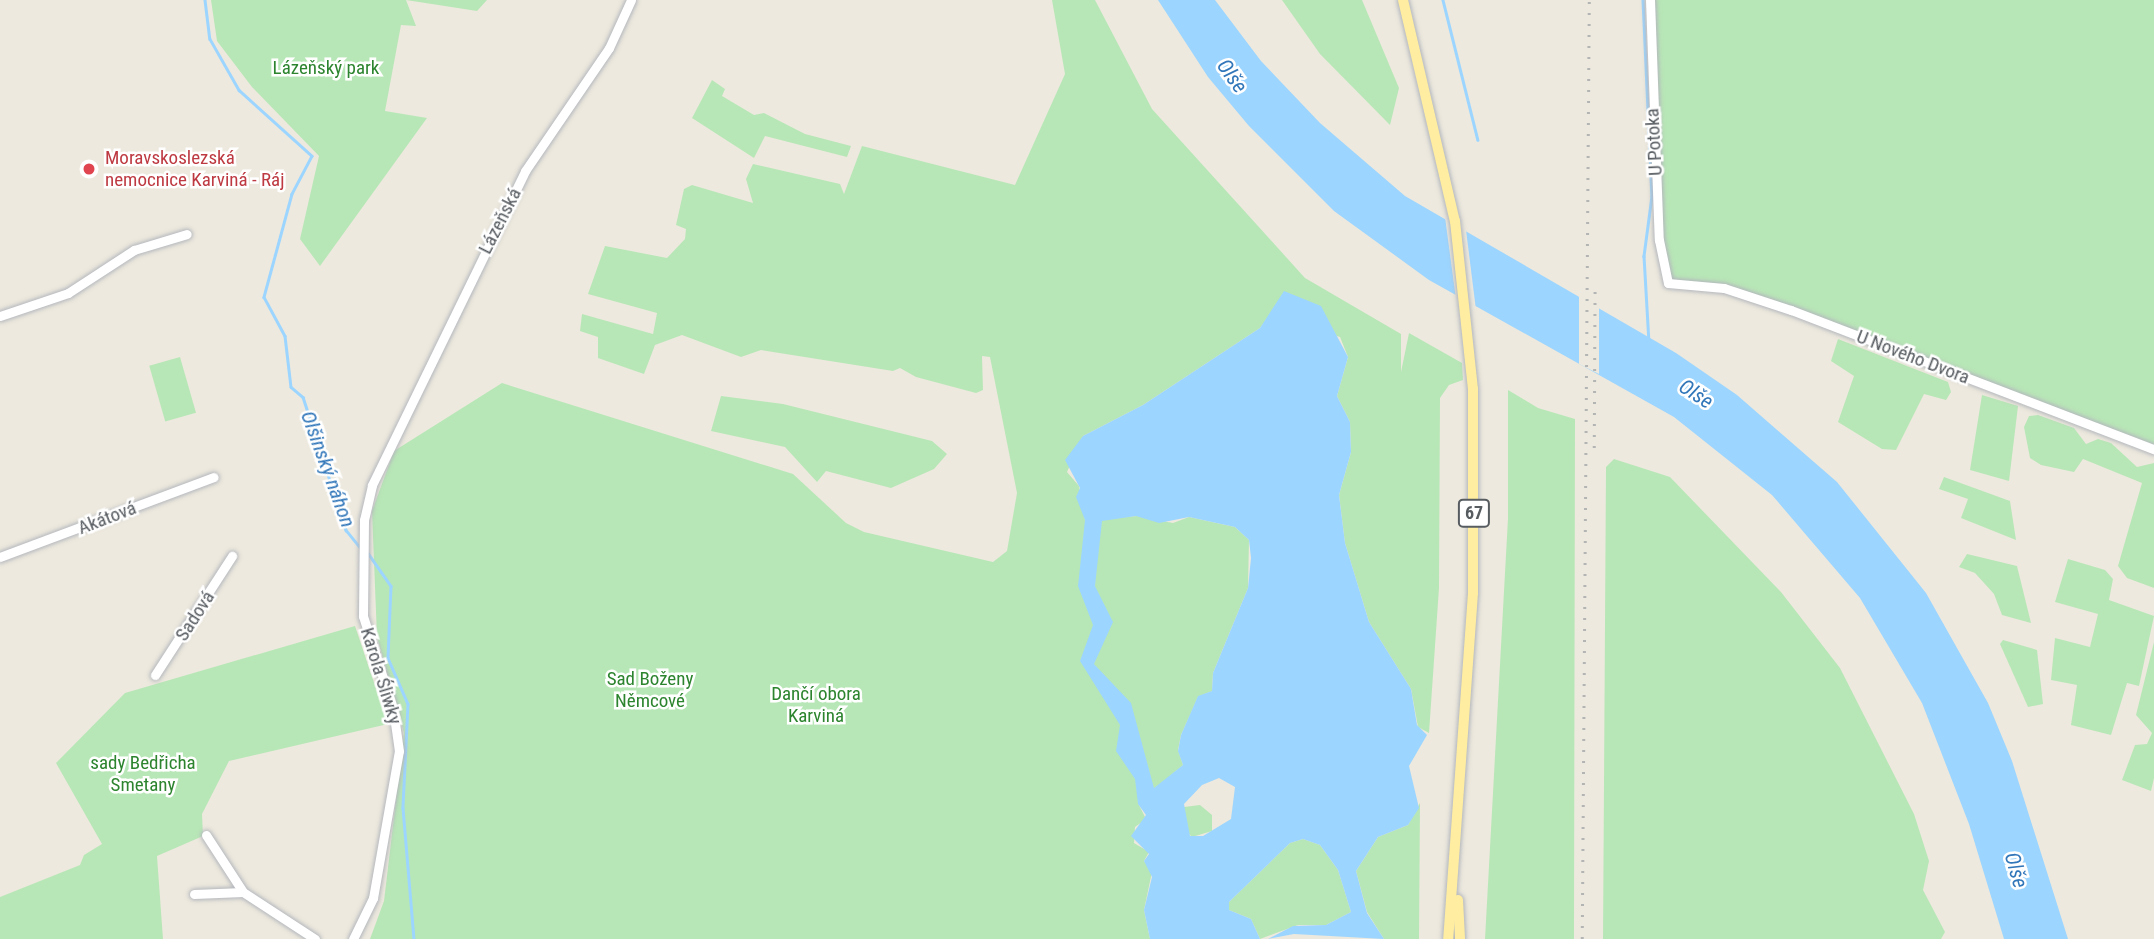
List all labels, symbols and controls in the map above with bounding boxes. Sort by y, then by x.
water label: Olše [1211,54,1253,98]
park label: Lázeňský park [273,57,379,79]
street label: U Potoka [1641,108,1667,176]
place label: Moravskoslezská nemocnice Karviná - Ráj [105,147,284,191]
marker: Moravskoslezská nemocnice Karviná - Ráj [79,159,99,179]
street label: Lázeňská [474,184,526,258]
street label: U Nového Dvora [1853,325,1973,389]
water label: Olše [1674,374,1718,414]
water label: Olšinský náhon [295,407,361,531]
street label: Akátová [75,497,139,539]
road number: 67 [1456,499,1492,528]
street label: Sadová [170,587,220,645]
street label: Karola Śliwky [356,625,406,727]
park label: Sad Boženy Němcové [607,668,693,712]
park label: Dančí obora Karviná [771,683,861,727]
park label: sady Bedřicha Smetany [90,752,196,796]
water label: Olše [1999,849,2033,891]

